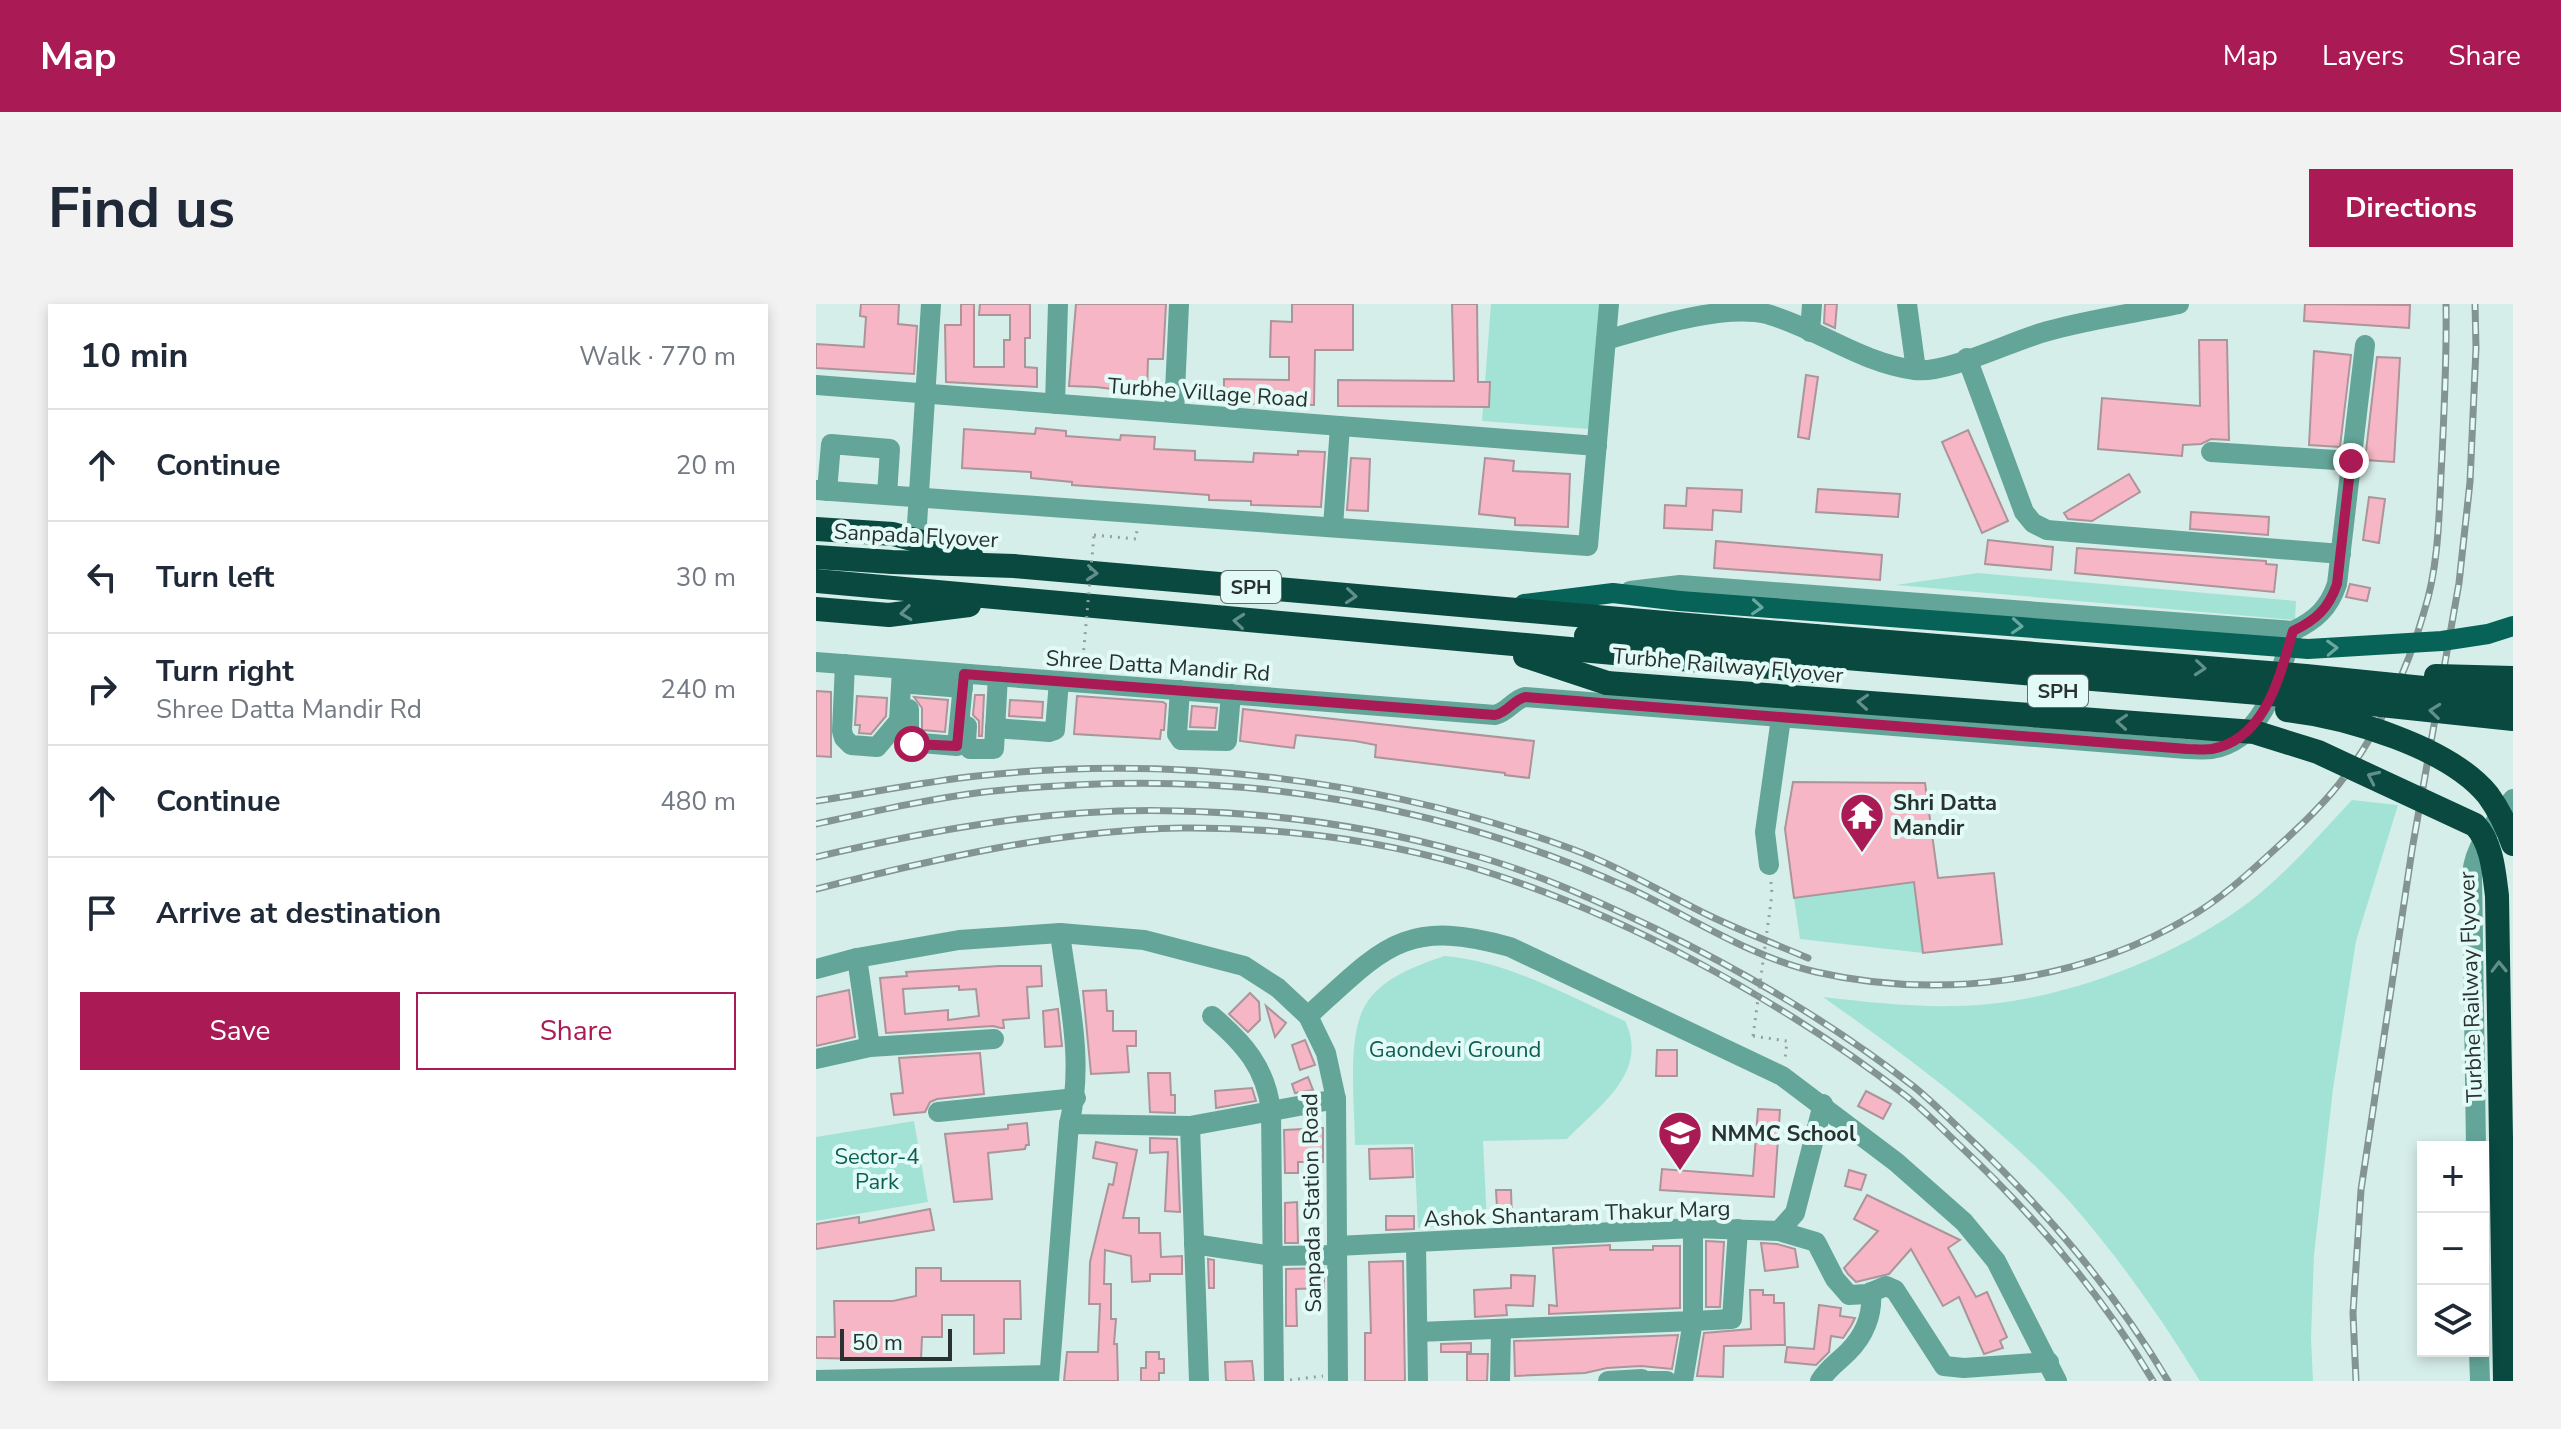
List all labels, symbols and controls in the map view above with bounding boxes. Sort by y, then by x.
text: Map [40,31,117,82]
text: Map [2223,37,2278,75]
text: Layers [2322,37,2404,75]
text: Share [2448,37,2521,75]
button: Directions [2309,169,2513,247]
text: Find us [48,170,235,247]
text: 10 min [80,333,188,379]
text: Walk · 770 m [579,339,736,374]
street label: Turbhe Village Road [1107,371,1309,415]
icon: ahead [80,443,124,487]
route end [2333,443,2369,479]
text: Continue [156,445,281,486]
text: 20 m [676,448,736,483]
street label: Sanpada Flyover [833,517,999,555]
icon: left [80,555,124,599]
text: Turn left [156,557,274,598]
text: 30 m [676,560,736,595]
one-way arrow [1086,564,1099,581]
road number: SPH [1221,571,1281,603]
one-way arrow [1345,587,1358,604]
one-way arrow [1751,598,1764,615]
one-way arrow [899,604,912,621]
one-way arrow [1232,613,1245,630]
one-way arrow [2011,617,2024,634]
one-way arrow [2326,639,2339,656]
street label: Turbhe Railway Flyover [1611,641,1845,691]
street label: Shree Datta Mandir Rd [1045,643,1271,689]
text: Turn right [156,651,294,692]
one-way arrow [2194,659,2207,676]
icon: right [80,667,124,711]
text: 240 m [660,672,736,707]
road number: SPH [2028,675,2088,707]
text: Shree Datta Mandir Rd [156,692,422,727]
one-way arrow [1856,694,1869,711]
one-way arrow [2428,702,2441,719]
one-way arrow [2115,714,2128,731]
route start [894,726,930,762]
one-way arrow [2366,771,2381,787]
icon: ahead [80,779,124,823]
text: Continue [156,781,281,822]
text: 480 m [660,784,736,819]
place label: Shri Datta Mandir [1893,788,1997,843]
temple icon: Shri Datta Mandir [1838,791,1886,854]
street label: Turbhe Railway Flyover [2452,871,2490,1103]
icon: arrive [80,891,124,935]
text: Arrive at destination [156,893,441,934]
one-way arrow [2490,960,2507,973]
button: Save [80,992,400,1070]
button: Share [416,992,736,1070]
park label: Gaondevi Ground [1369,1035,1541,1065]
street label: Sanpada Station Road [1295,1093,1329,1313]
school or university icon: NMMC School [1656,1109,1704,1172]
place label: NMMC School [1711,1119,1856,1149]
map controls [2417,1141,2489,1357]
button: + [2417,1141,2489,1213]
park label: Sector-4 Park [834,1142,920,1197]
street label: Ashok Shantaram Thakur Marg [1423,1194,1731,1234]
button: − [2417,1213,2489,1285]
button: layers [2417,1285,2489,1357]
scale bar [840,1325,952,1361]
text: 50 m [852,1328,903,1358]

